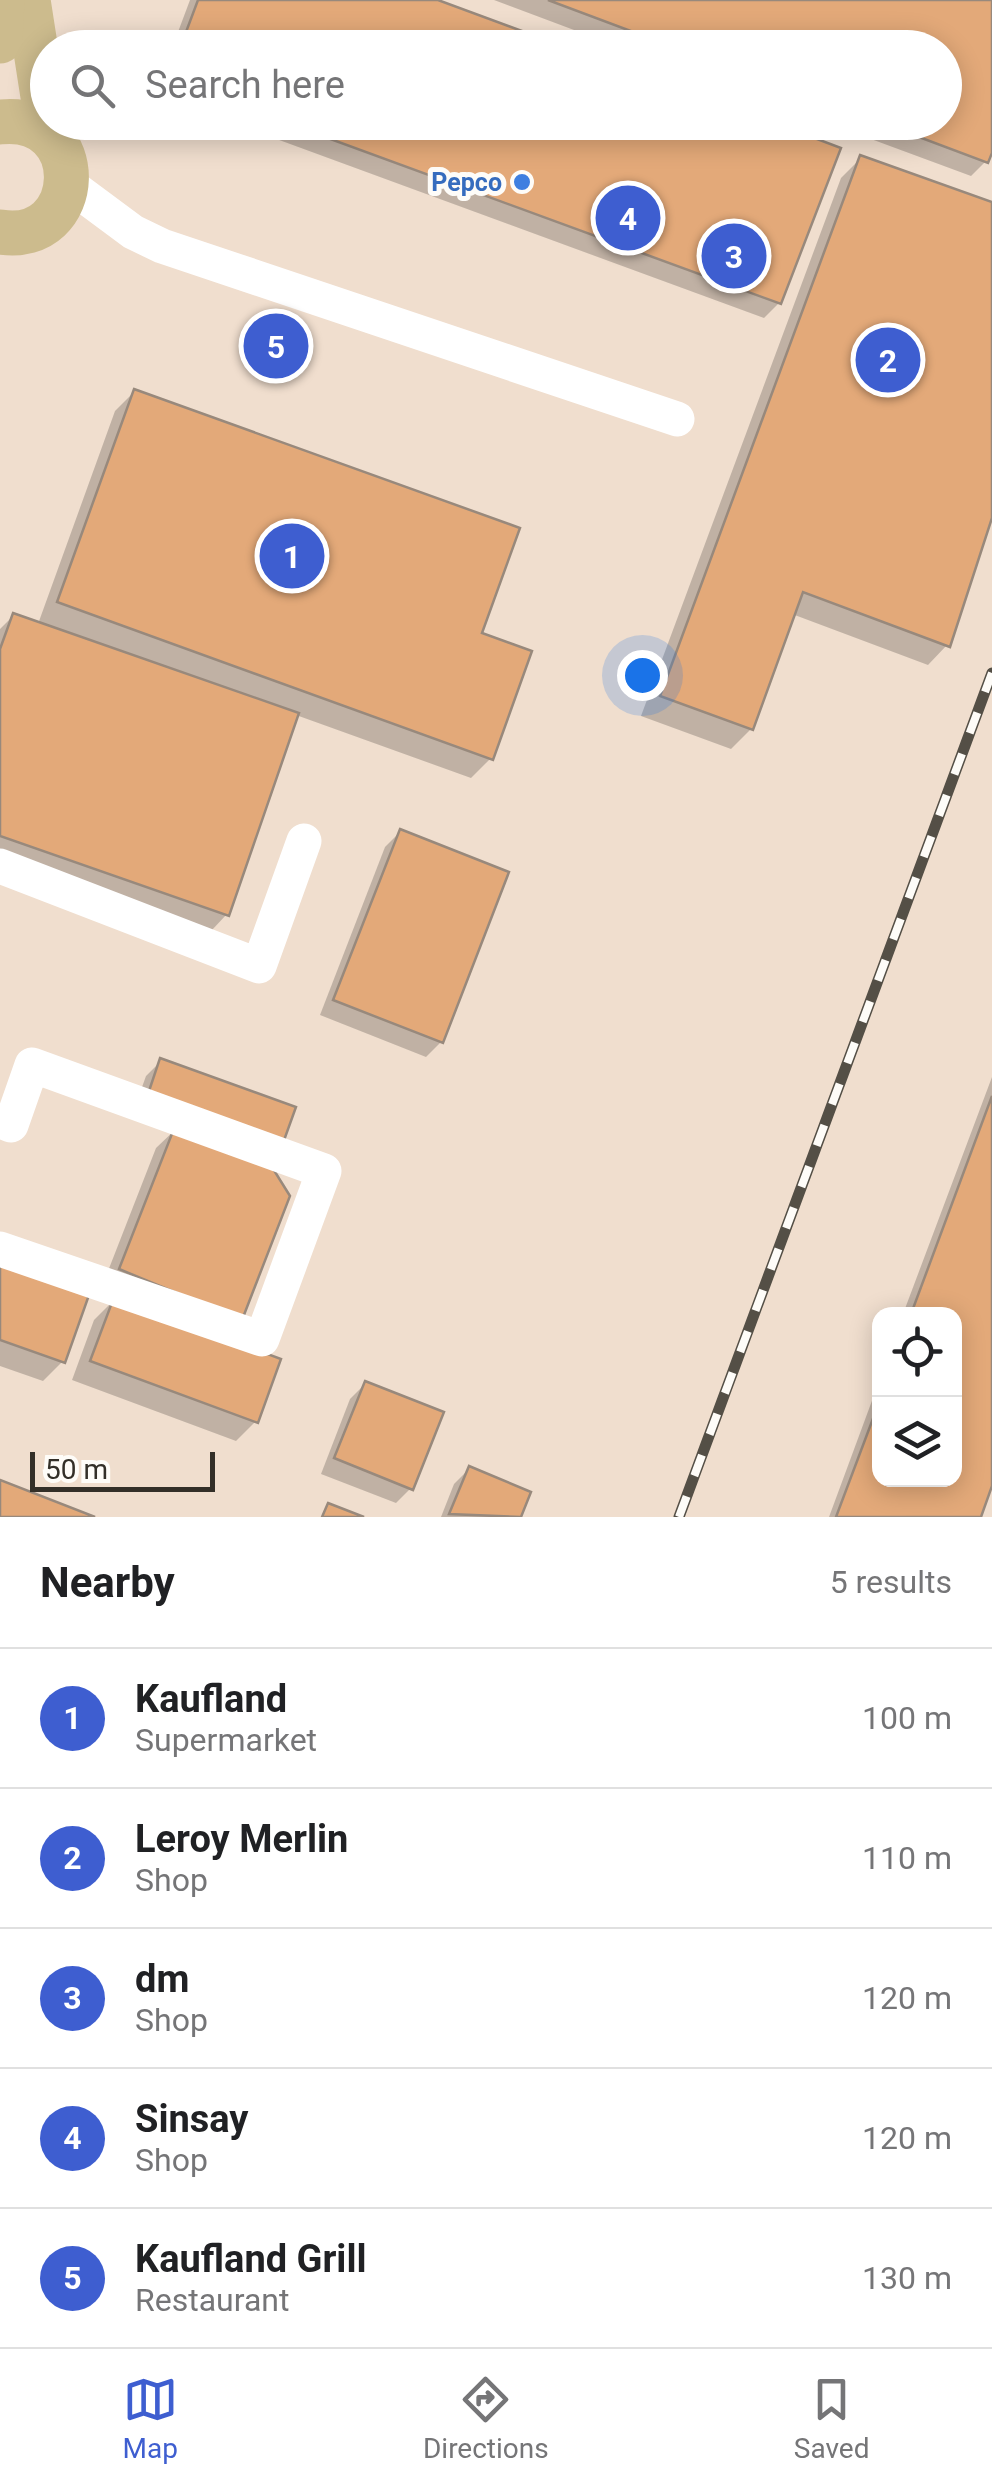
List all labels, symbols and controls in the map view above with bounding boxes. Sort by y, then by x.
search box [30,30,962,140]
icon: search [65,58,120,113]
text: Search here [145,63,345,107]
place label: Pepco [431,168,502,197]
marker: Pepco [511,171,533,193]
pin: 4 [596,180,660,256]
pin: 3 [702,218,766,294]
pin: 5 [244,308,308,384]
pin: 2 [856,322,920,398]
pin: 1 [260,518,324,594]
your location [617,650,668,701]
map controls [872,1307,962,1487]
button: locate [872,1307,962,1397]
button: layers [872,1397,962,1487]
scale bar [30,1447,215,1492]
text: 50 m [45,1453,108,1486]
text: Nearby [40,1558,175,1607]
text: 5 results [830,1563,952,1601]
text: Kaufland [135,1677,287,1721]
text: 1 [63,1699,82,1737]
text: 100 m [862,1699,952,1737]
text: Supermarket [135,1721,317,1759]
text: Leroy Merlin [135,1817,348,1861]
text: 2 [63,1839,82,1877]
text: 110 m [862,1839,952,1877]
text: Shop [135,1861,208,1899]
text: dm [135,1957,189,2001]
text: 3 [63,1979,82,2017]
text: 120 m [862,1979,952,2017]
text: Shop [135,2001,208,2039]
text: Sinsay [135,2097,248,2141]
text: 4 [63,2119,82,2157]
text: 120 m [862,2119,952,2157]
text: Shop [135,2141,208,2179]
text: Kaufland Grill [135,2237,367,2281]
text: 5 [63,2259,82,2297]
text: 130 m [862,2259,952,2297]
text: Restaurant [135,2281,289,2319]
tab: Map [123,2372,178,2465]
tab: Directions [423,2372,549,2465]
tab: Saved [794,2372,869,2465]

